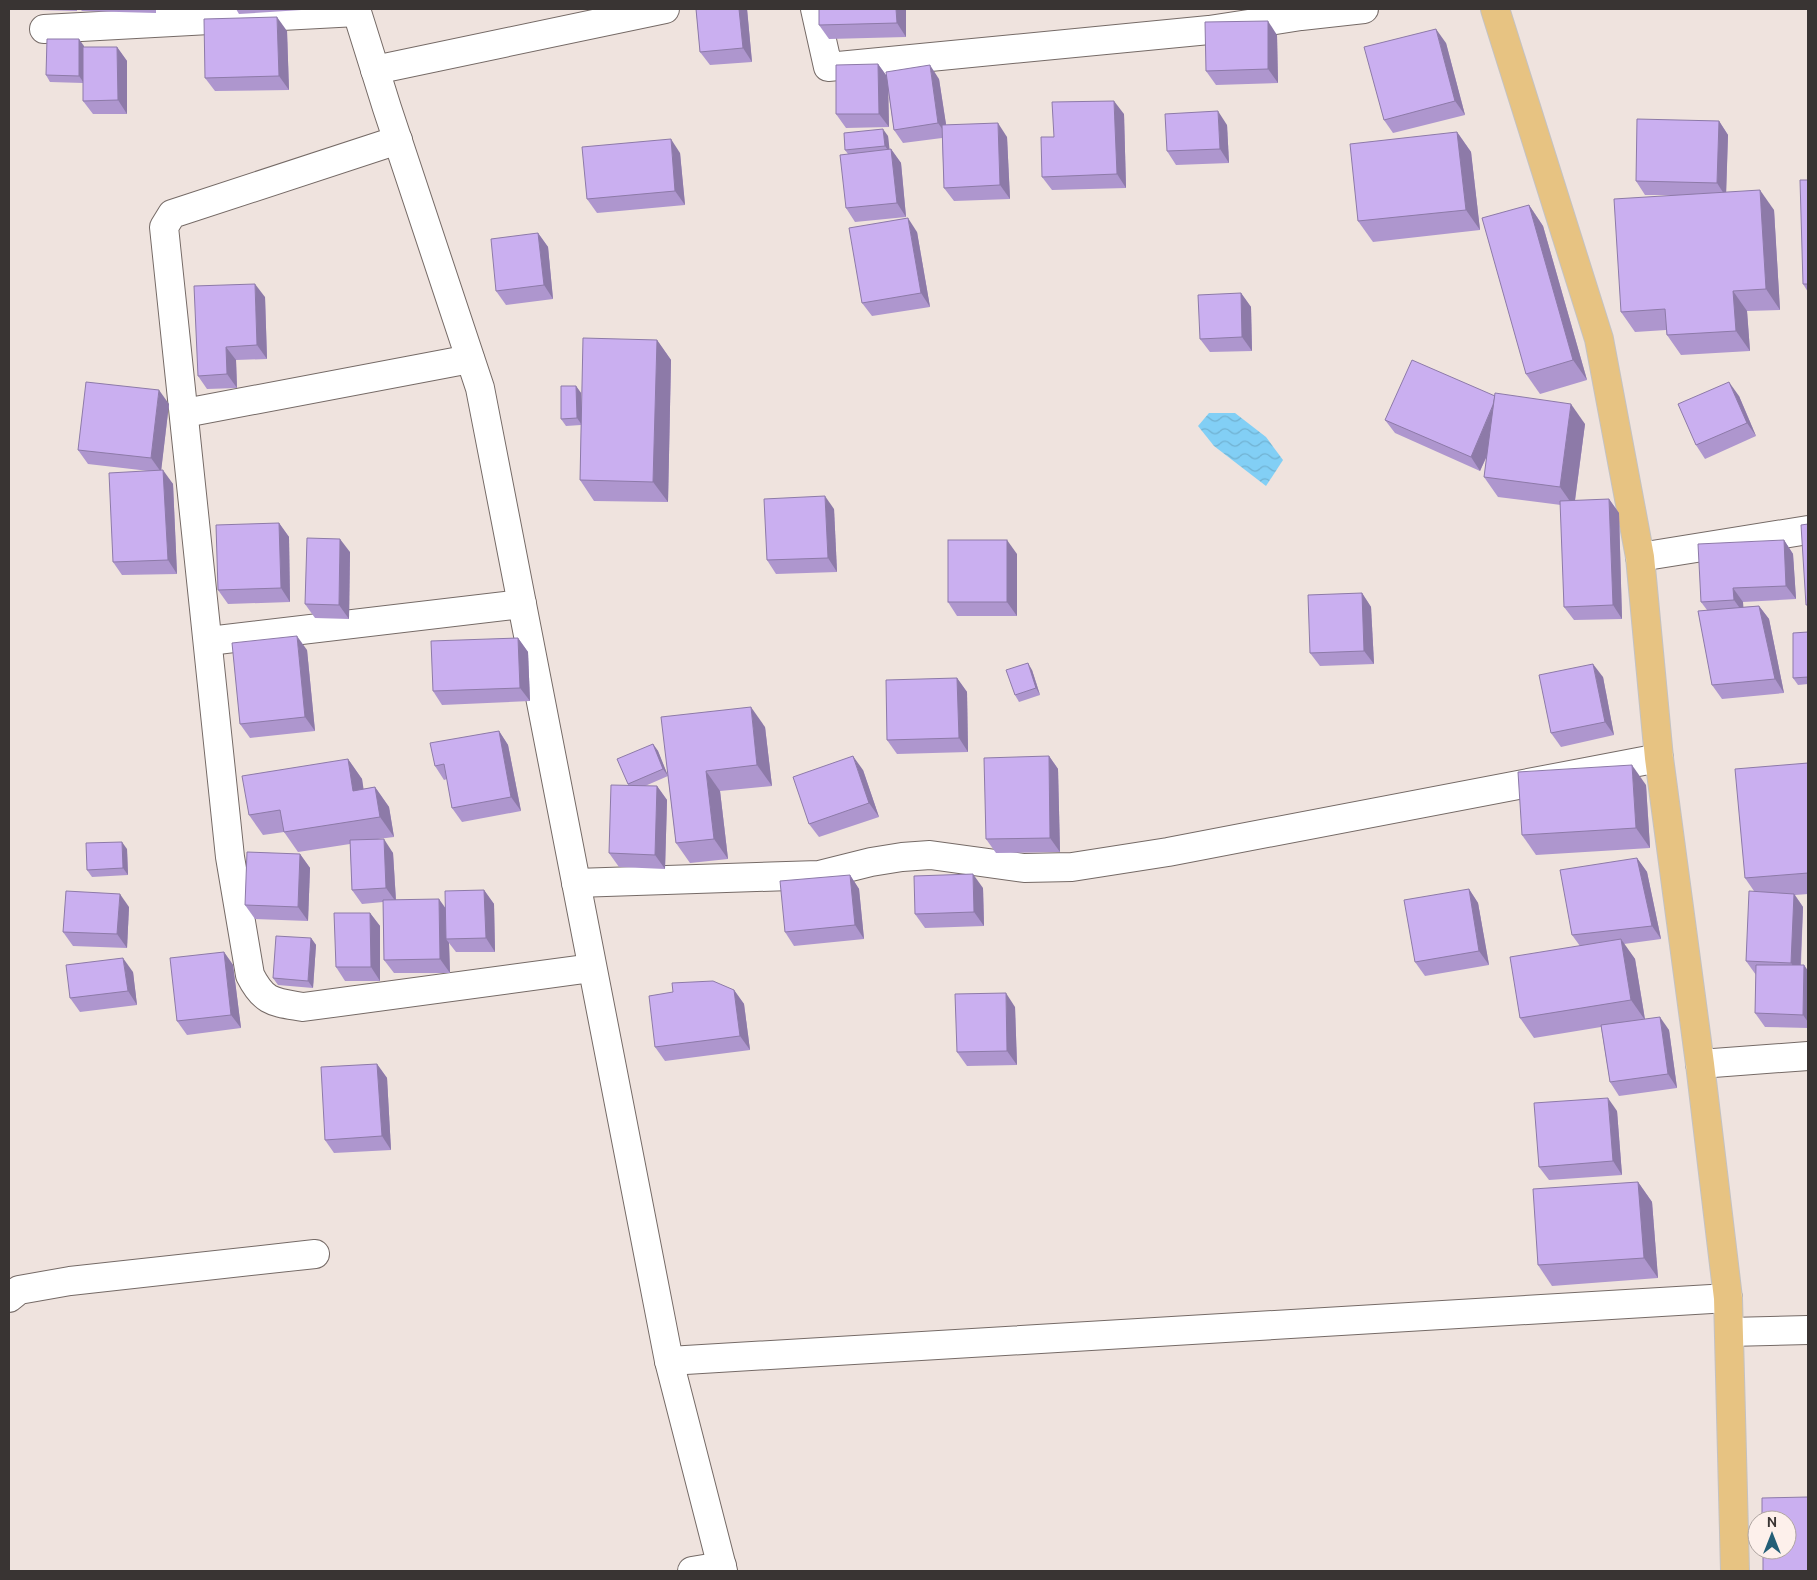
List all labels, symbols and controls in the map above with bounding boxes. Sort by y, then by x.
north arrow [1747,1510,1797,1560]
text: N [1767,1514,1777,1530]

